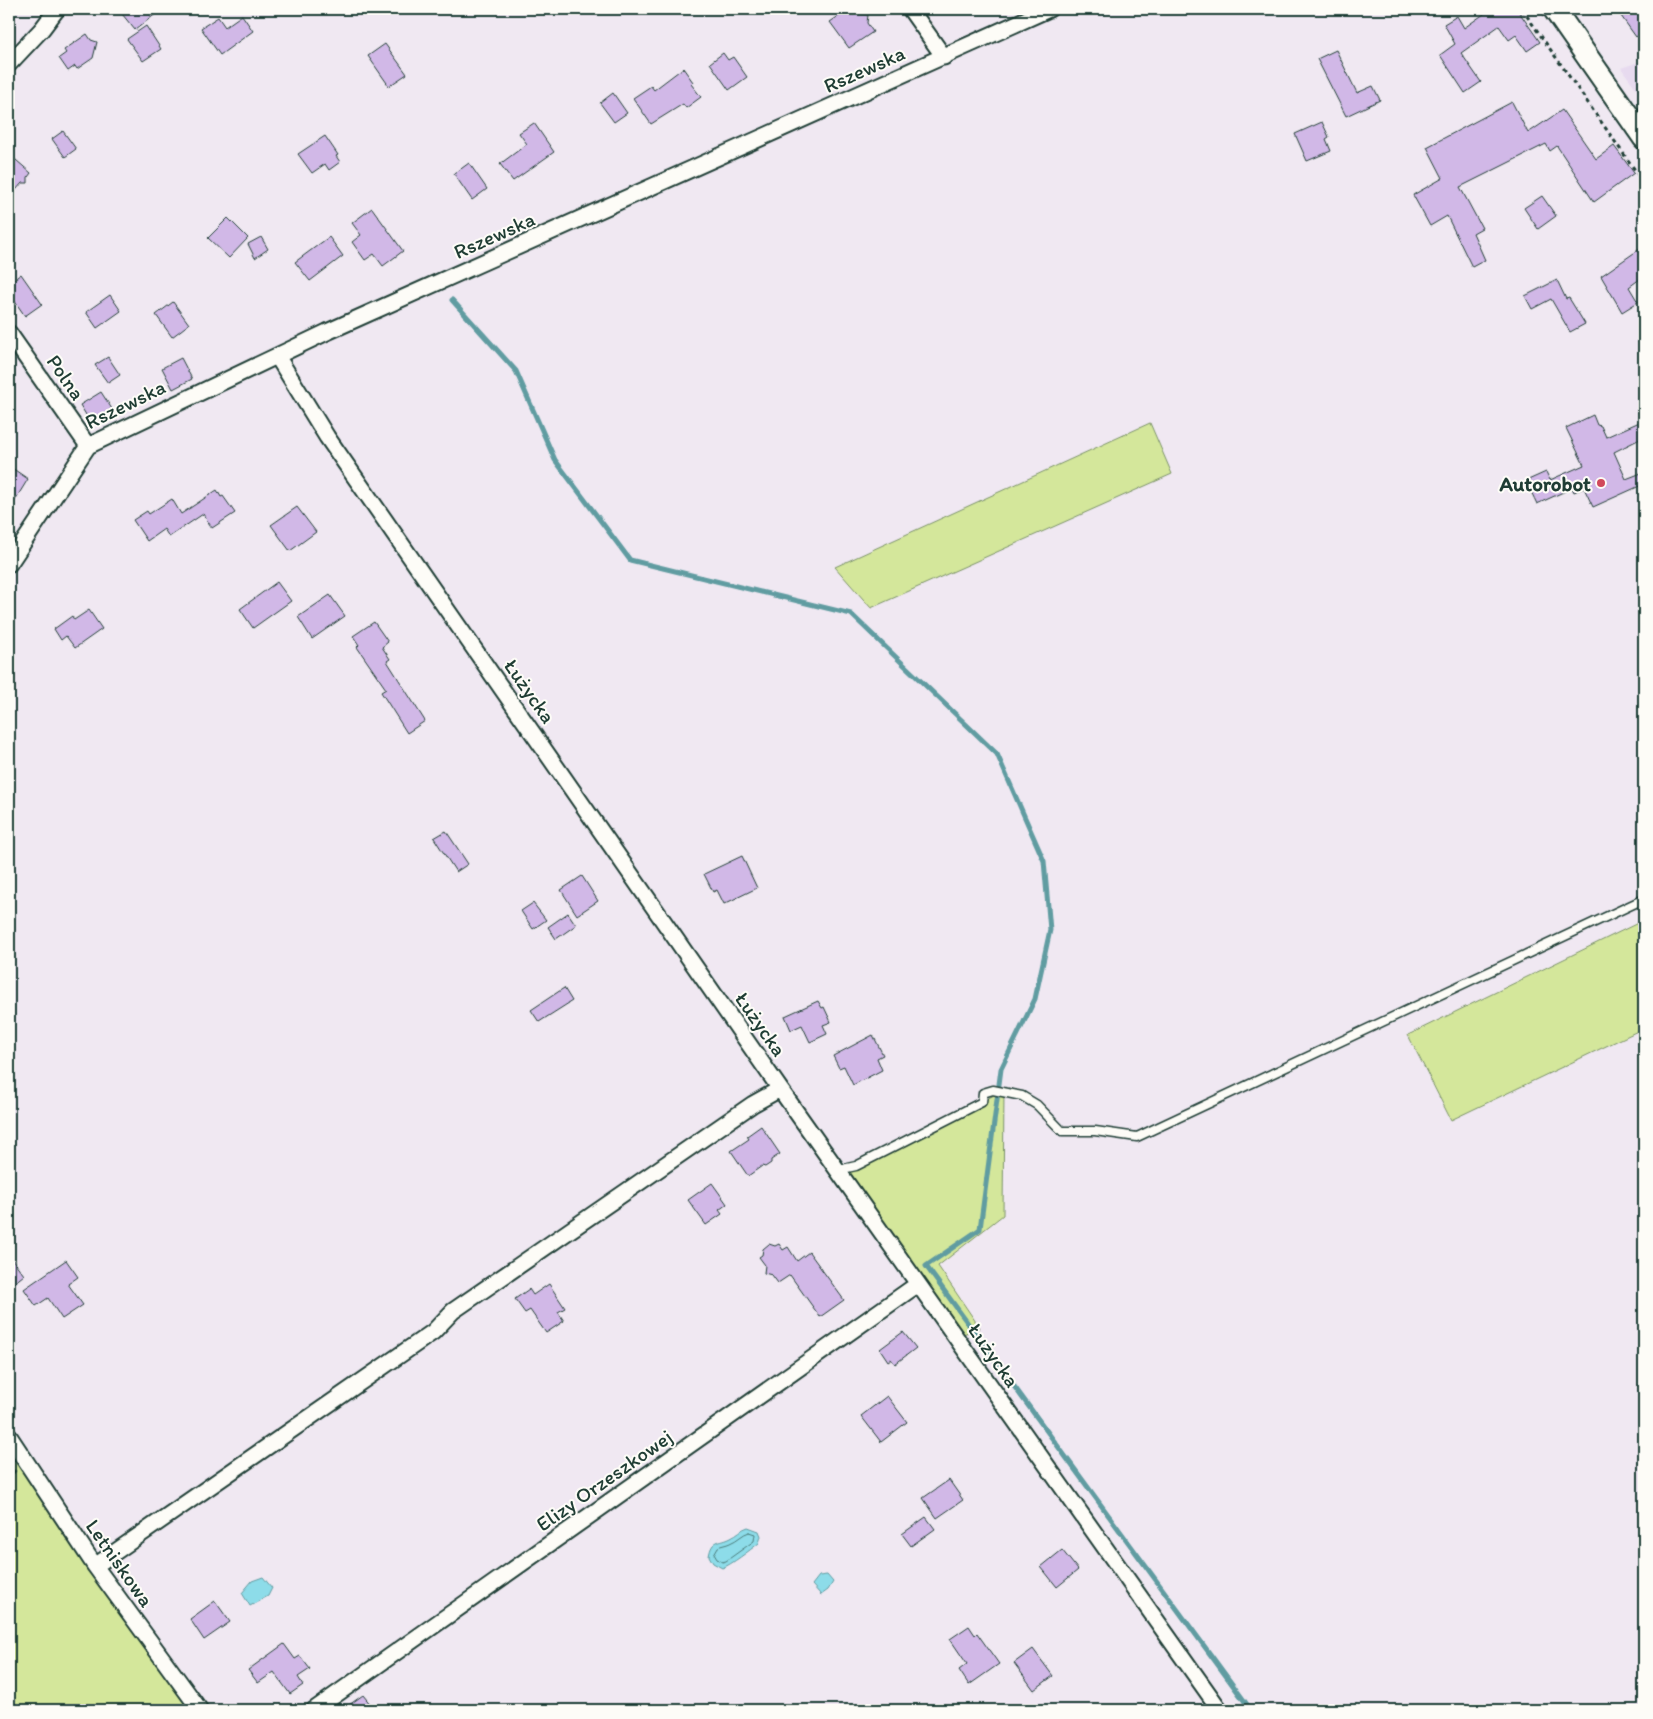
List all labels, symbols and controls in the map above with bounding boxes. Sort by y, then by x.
street label: Rszewska [819,40,909,98]
street label: Rszewska [449,206,539,264]
street label: Polna [42,350,90,404]
street label: Rszewska [81,374,169,434]
place label: Autorobot [1498,471,1591,496]
marker: Autorobot [1595,477,1607,489]
street label: Łużycka [499,654,561,728]
street label: Łużycka [730,987,792,1061]
street label: Łużycka [963,1318,1025,1392]
street label: Elizy Orzeszkowej [531,1424,677,1536]
street label: Letniskowa [81,1514,159,1612]

